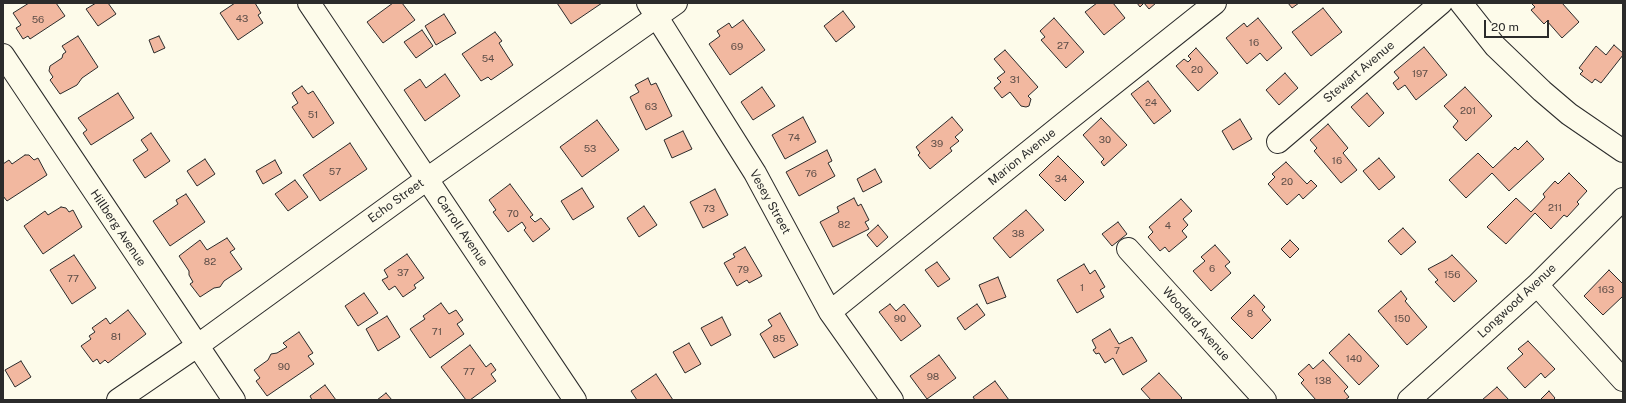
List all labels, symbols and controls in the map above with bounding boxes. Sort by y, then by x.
scale bar [1486,12,1551,38]
house number: 43 [236,13,248,25]
house number: 56 [32,14,44,26]
text: 20 m [1491,20,1519,34]
house number: 16 [1249,37,1259,49]
street label: Stewart Avenue [1321,38,1397,106]
house number: 27 [1057,40,1069,52]
house number: 69 [731,41,743,53]
house number: 54 [482,53,494,65]
house number: 20 [1191,64,1203,76]
house number: 197 [1412,68,1428,80]
house number: 31 [1010,74,1020,86]
house number: 24 [1145,97,1157,109]
house number: 63 [645,101,657,113]
house number: 201 [1460,105,1476,117]
house number: 51 [308,109,318,121]
street label: Marion Avenue [985,125,1059,189]
house number: 74 [788,132,800,144]
house number: 30 [1099,134,1111,146]
house number: 39 [931,138,943,150]
house number: 53 [584,143,596,155]
house number: 16 [1332,155,1342,167]
house number: 57 [329,166,341,178]
street label: Vesey Street [746,167,794,237]
house number: 76 [805,168,817,180]
house number: 34 [1055,173,1067,185]
street label: Echo Street [365,176,427,226]
house number: 20 [1281,176,1293,188]
street label: Hillberg Avenue [87,187,149,269]
street label: Carroll Avenue [433,193,491,269]
house number: 211 [1548,202,1562,214]
house number: 73 [703,203,715,215]
house number: 70 [507,208,519,220]
house number: 82 [838,219,850,231]
house number: 4 [1165,220,1171,232]
house number: 38 [1012,228,1024,240]
house number: 82 [204,256,216,268]
street label: Longwood Avenue [1475,261,1559,341]
house number: 6 [1209,263,1215,275]
house number: 79 [737,264,749,276]
house number: 37 [397,267,409,279]
house number: 156 [1444,269,1460,281]
house number: 77 [67,273,79,285]
house number: 1 [1080,282,1084,294]
street label: Woodard Avenue [1159,284,1233,364]
house number: 163 [1598,284,1614,296]
house number: 8 [1247,308,1253,320]
house number: 90 [894,313,906,325]
house number: 150 [1394,313,1410,325]
house number: 71 [432,326,442,338]
house number: 81 [111,331,121,343]
house number: 85 [773,333,785,345]
house number: 7 [1114,345,1120,357]
house number: 140 [1346,353,1362,365]
house number: 90 [278,361,290,373]
house number: 77 [463,366,475,378]
house number: 98 [927,371,939,383]
house number: 138 [1315,375,1331,387]

